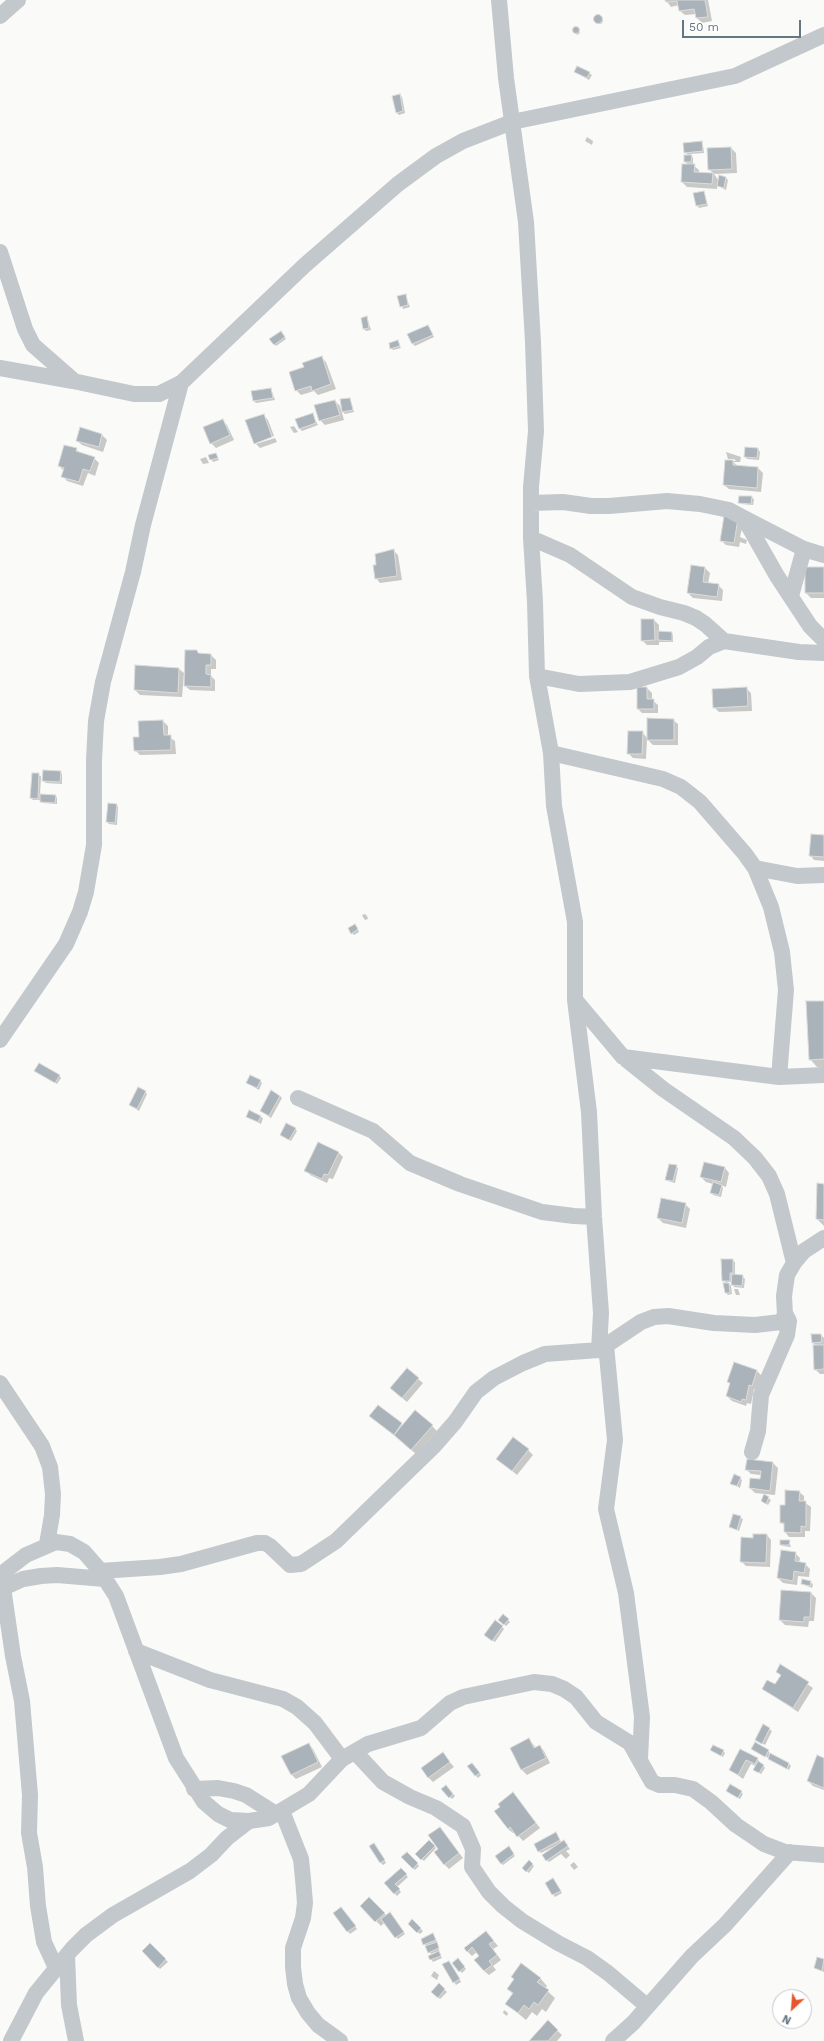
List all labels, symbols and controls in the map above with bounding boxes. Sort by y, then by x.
scale bar [684,12,803,38]
text: 50 m [689,20,719,34]
north arrow [772,1989,812,2029]
text: N [780,2012,793,2027]

